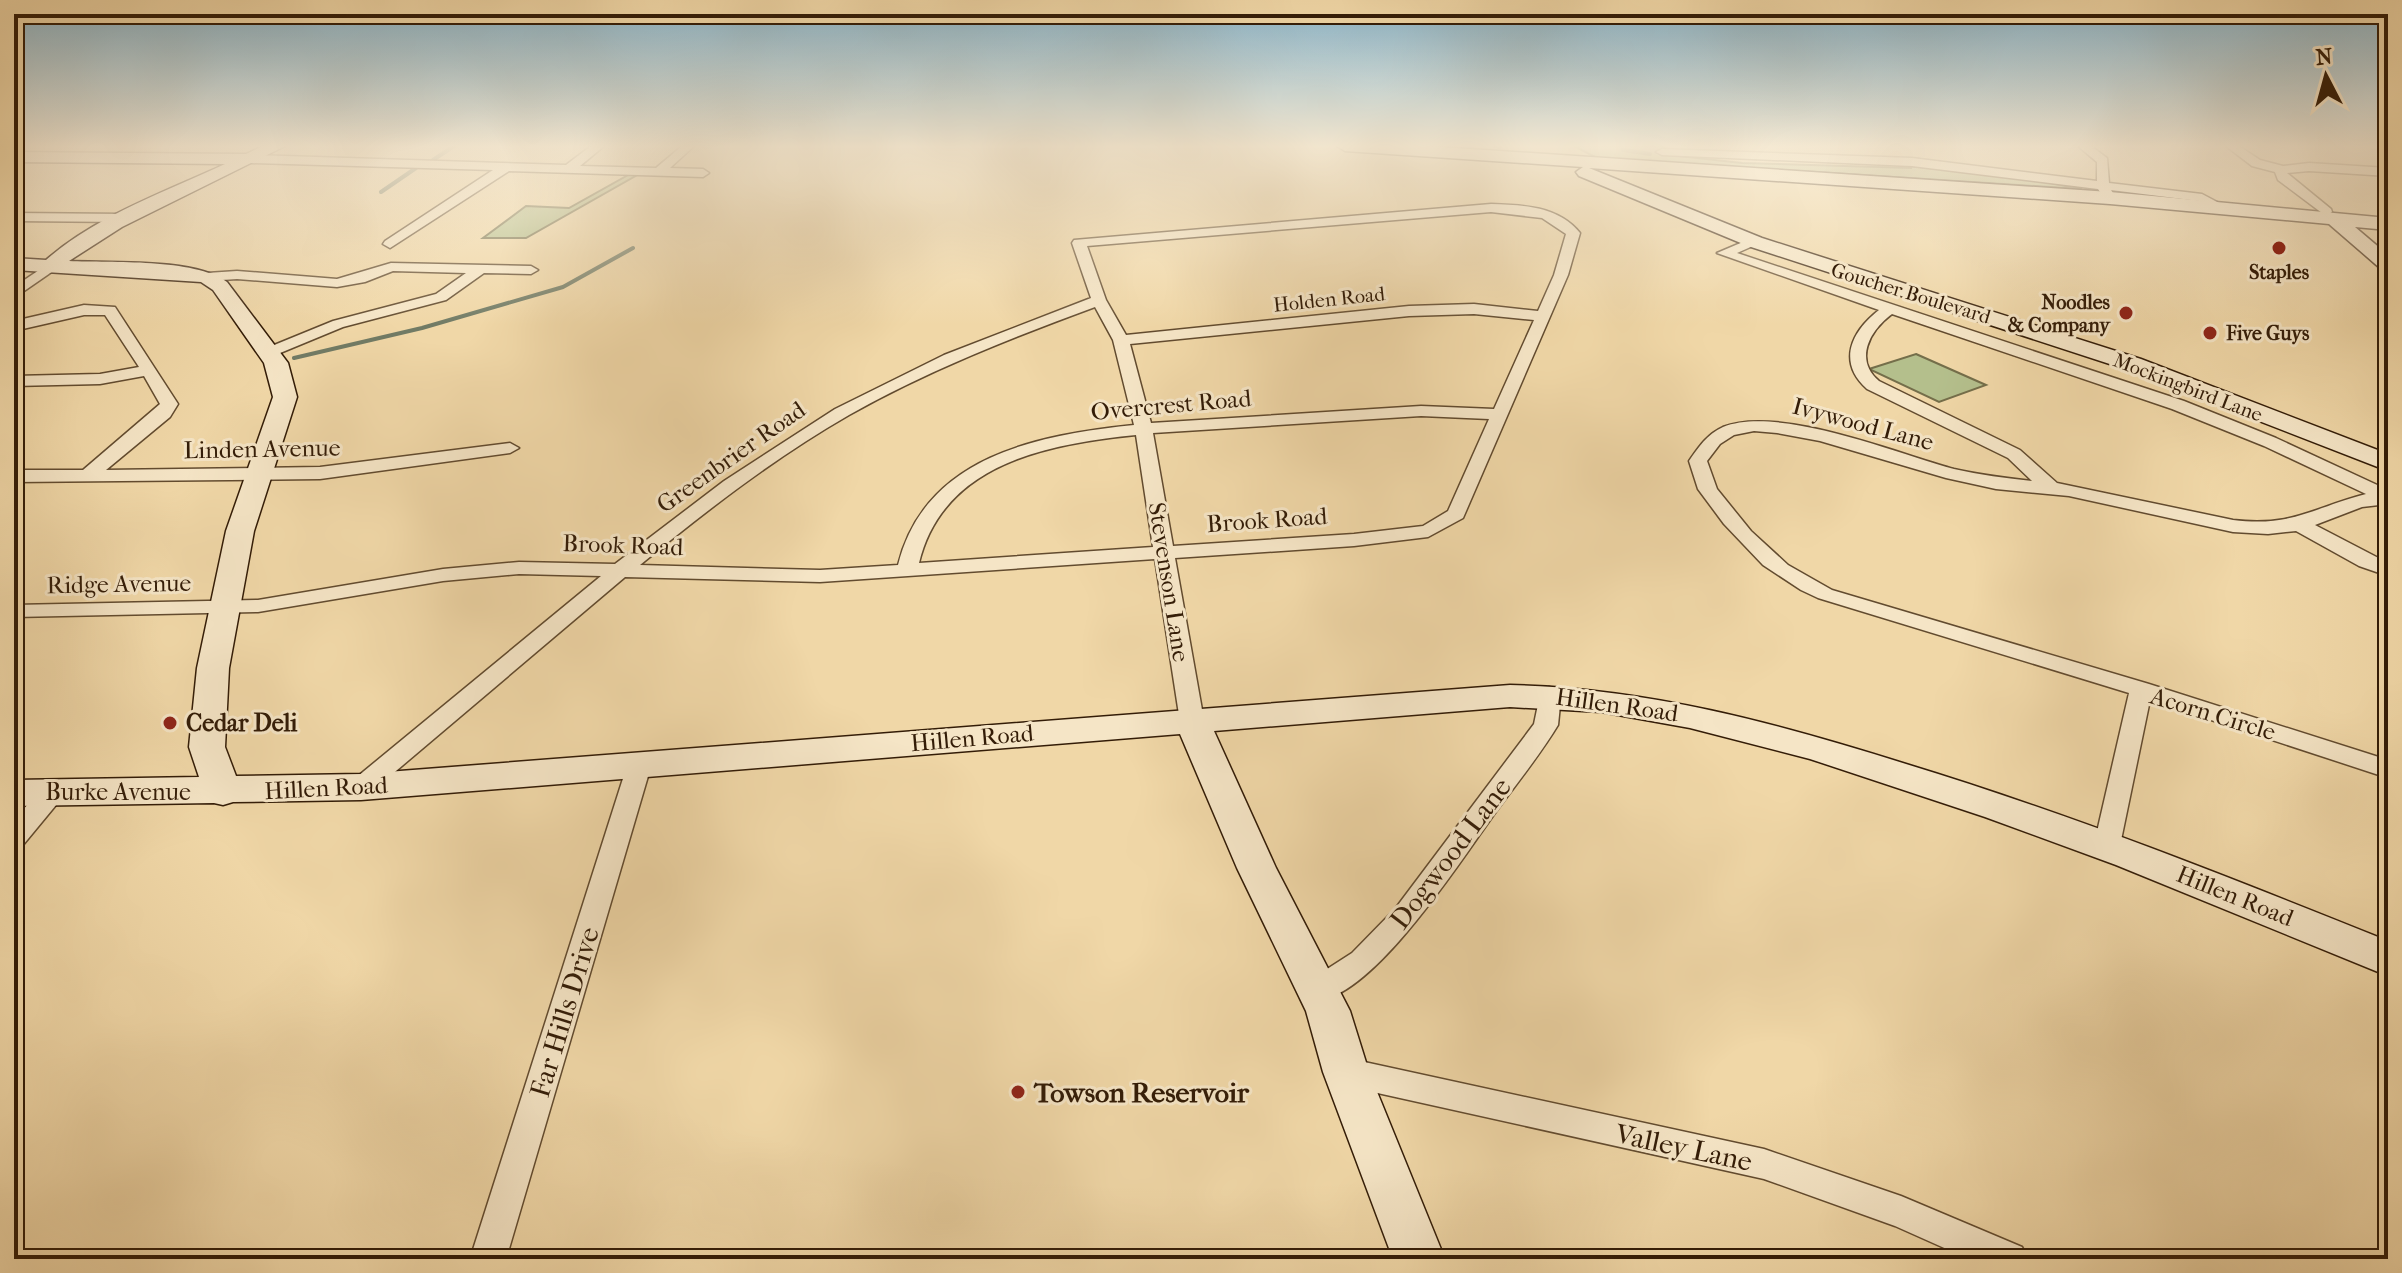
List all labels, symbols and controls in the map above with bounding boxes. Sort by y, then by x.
north arrow [2286,36,2366,116]
text: N [2314,43,2334,71]
marker: Staples [2270,239,2288,257]
street label: Goucher Boulevard [1828,258,1994,329]
place label: Staples [2249,261,2310,284]
street label: Holden Road [1272,282,1387,317]
place label: Noodles & Company [2007,291,2111,337]
marker: Noodles & Company [2117,304,2135,322]
place label: Five Guys [2225,322,2310,345]
marker: Five Guys [2201,324,2219,342]
street label: Mockingbird Lane [2110,348,2266,427]
street label: Overcrest Road [1090,384,1253,426]
street label: Ivywood Lane [1789,392,1937,456]
street label: Greenbrier Road [651,395,811,519]
street label: Linden Avenue [183,434,341,464]
street label: Stevenson Lane [1143,500,1195,664]
street label: Brook Road [1206,502,1329,538]
street label: Brook Road [562,529,685,561]
street label: Ridge Avenue [46,569,192,599]
street label: Acorn Circle [2146,681,2279,746]
street label: Hillen Road [1554,683,1681,728]
place label: Cedar Deli [186,709,298,737]
marker: Cedar Deli [161,714,179,732]
street label: Hillen Road [909,719,1036,757]
street label: Hillen Road [264,771,389,805]
street label: Dogwood Lane [1383,771,1518,935]
street label: Burke Avenue [45,778,191,806]
street label: Hillen Road [2172,860,2298,932]
street label: Far Hills Drive [523,923,606,1101]
place label: Towson Reservoir [1033,1076,1250,1109]
marker: Towson Reservoir [1009,1083,1027,1101]
street label: Valley Lane [1612,1117,1755,1178]

